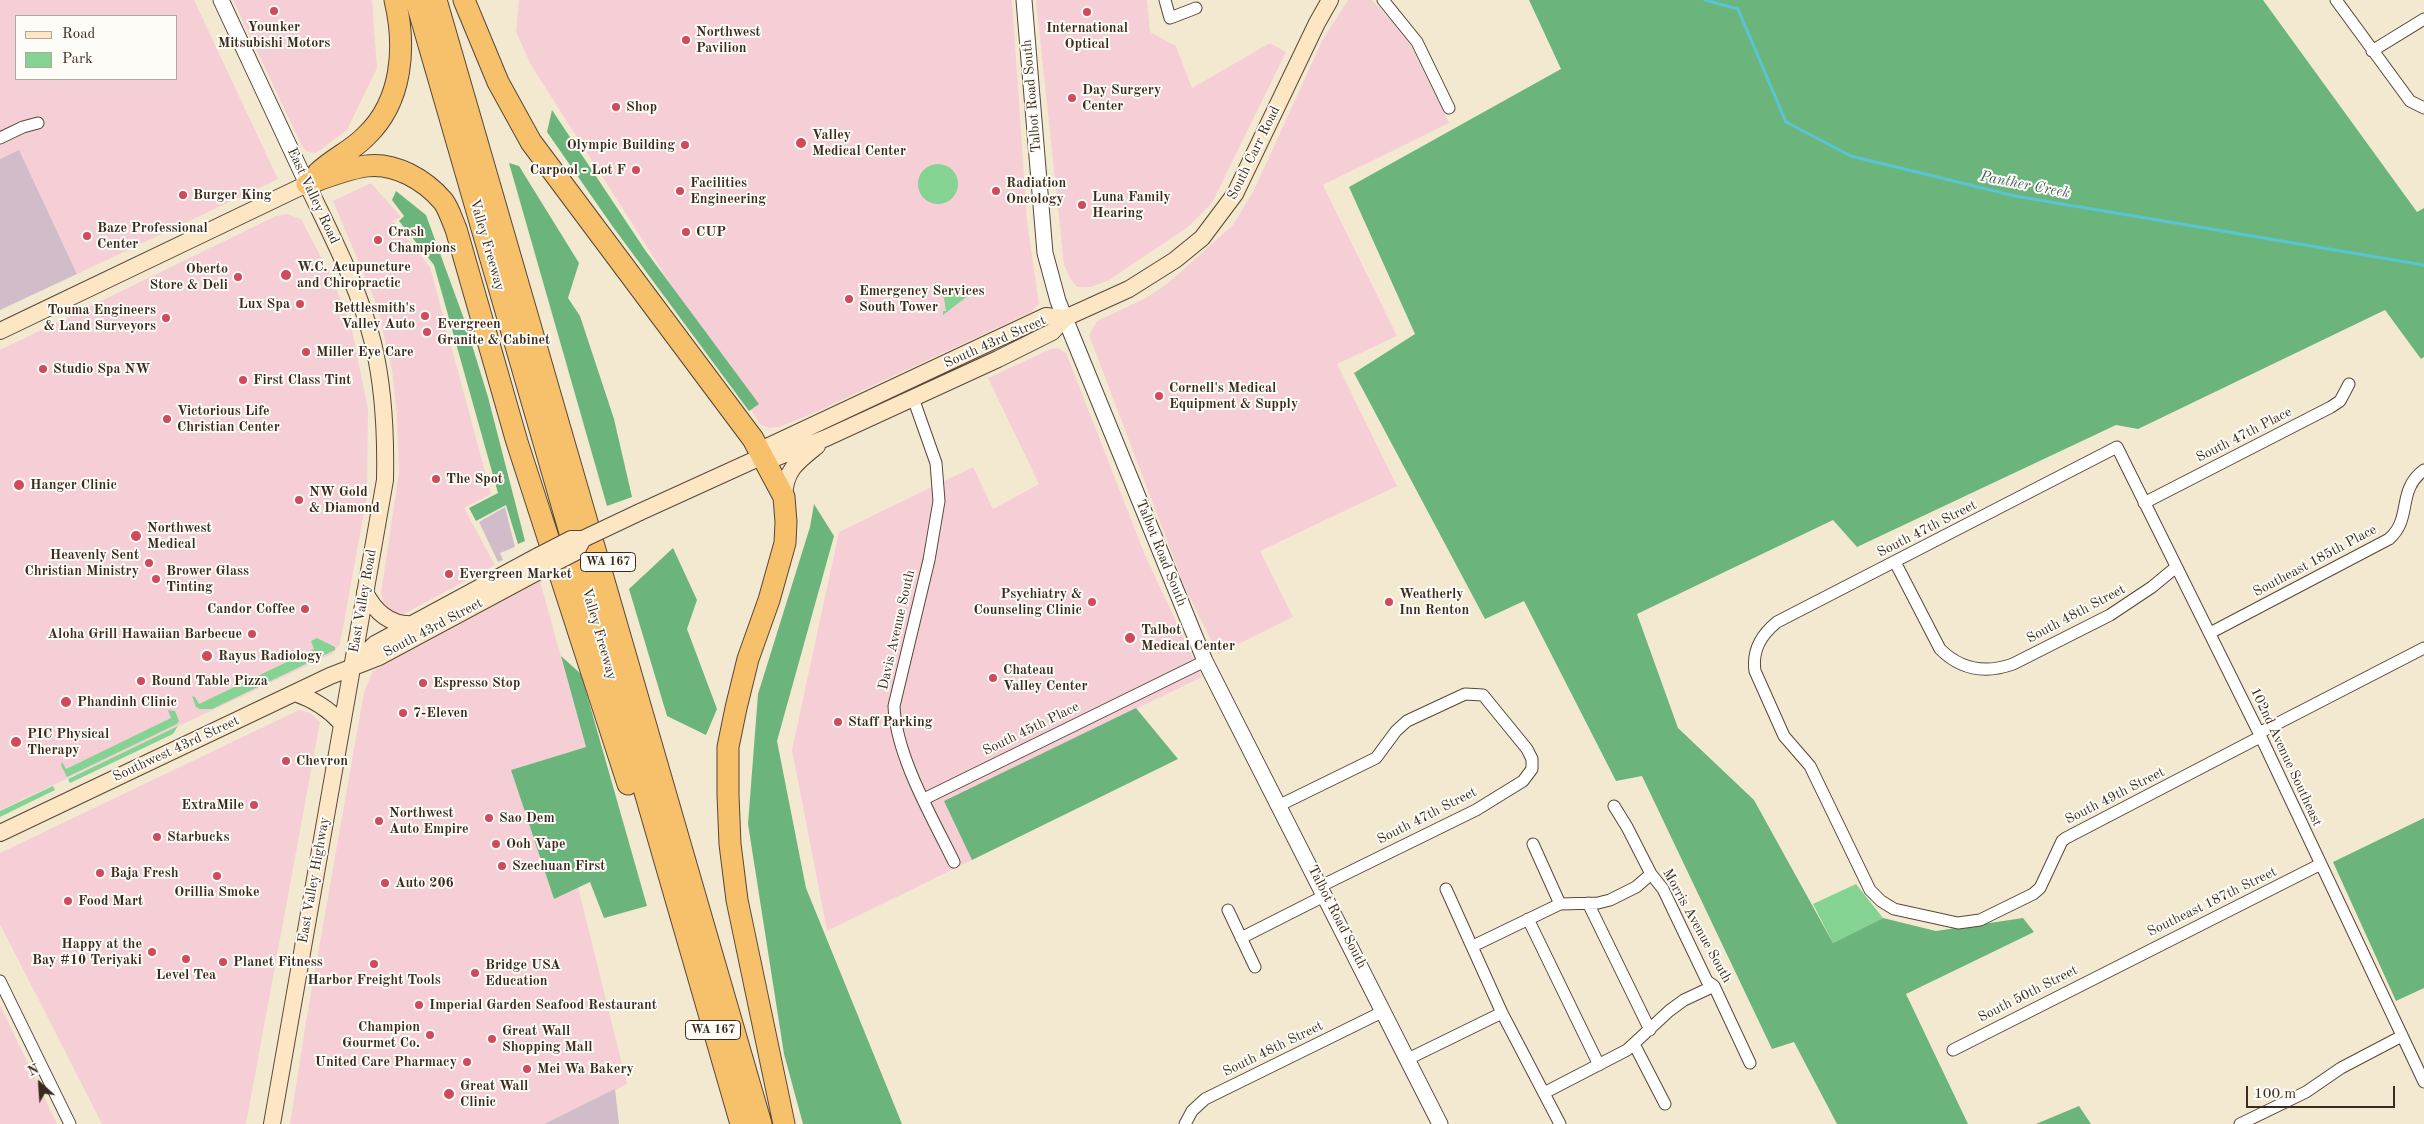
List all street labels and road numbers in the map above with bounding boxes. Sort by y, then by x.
street label: Talbot Road South [1019,39,1045,153]
street label: South Carr Road [1224,103,1284,203]
street label: East Valley Road [283,145,343,247]
street label: Valley Freeway [466,197,508,293]
street label: South 43rd Street [941,312,1049,372]
street label: South 47th Place [2193,404,2295,466]
street label: Talbot Road South [1132,497,1190,609]
street label: South 47th Street [1874,497,1980,561]
street label: Southeast 185th Place [2250,521,2380,601]
street label: East Valley Road [346,548,380,654]
road number: WA 167 [580,552,636,572]
street label: Davis Avenue South [875,568,919,692]
street label: South 48th Street [2024,581,2128,647]
street label: Valley Freeway [578,586,620,682]
street label: South 43rd Street [381,595,485,661]
street label: 102nd Avenue Southeast [2246,685,2326,829]
street label: South 45th Place [980,698,1082,760]
street label: Southwest 43rd Street [110,712,242,786]
street label: South 49th Street [2062,764,2168,828]
street label: South 47th Street [1374,784,1480,848]
street label: East Valley Highway [295,816,333,944]
street label: Talbot Road South [1304,863,1370,971]
street label: Southeast 187th Street [2145,863,2279,941]
street label: Morris Avenue South [1659,866,1735,986]
street label: South 50th Street [1975,962,2081,1026]
street label: South 48th Street [1220,1017,1326,1081]
road number: WA 167 [686,1020,740,1040]

